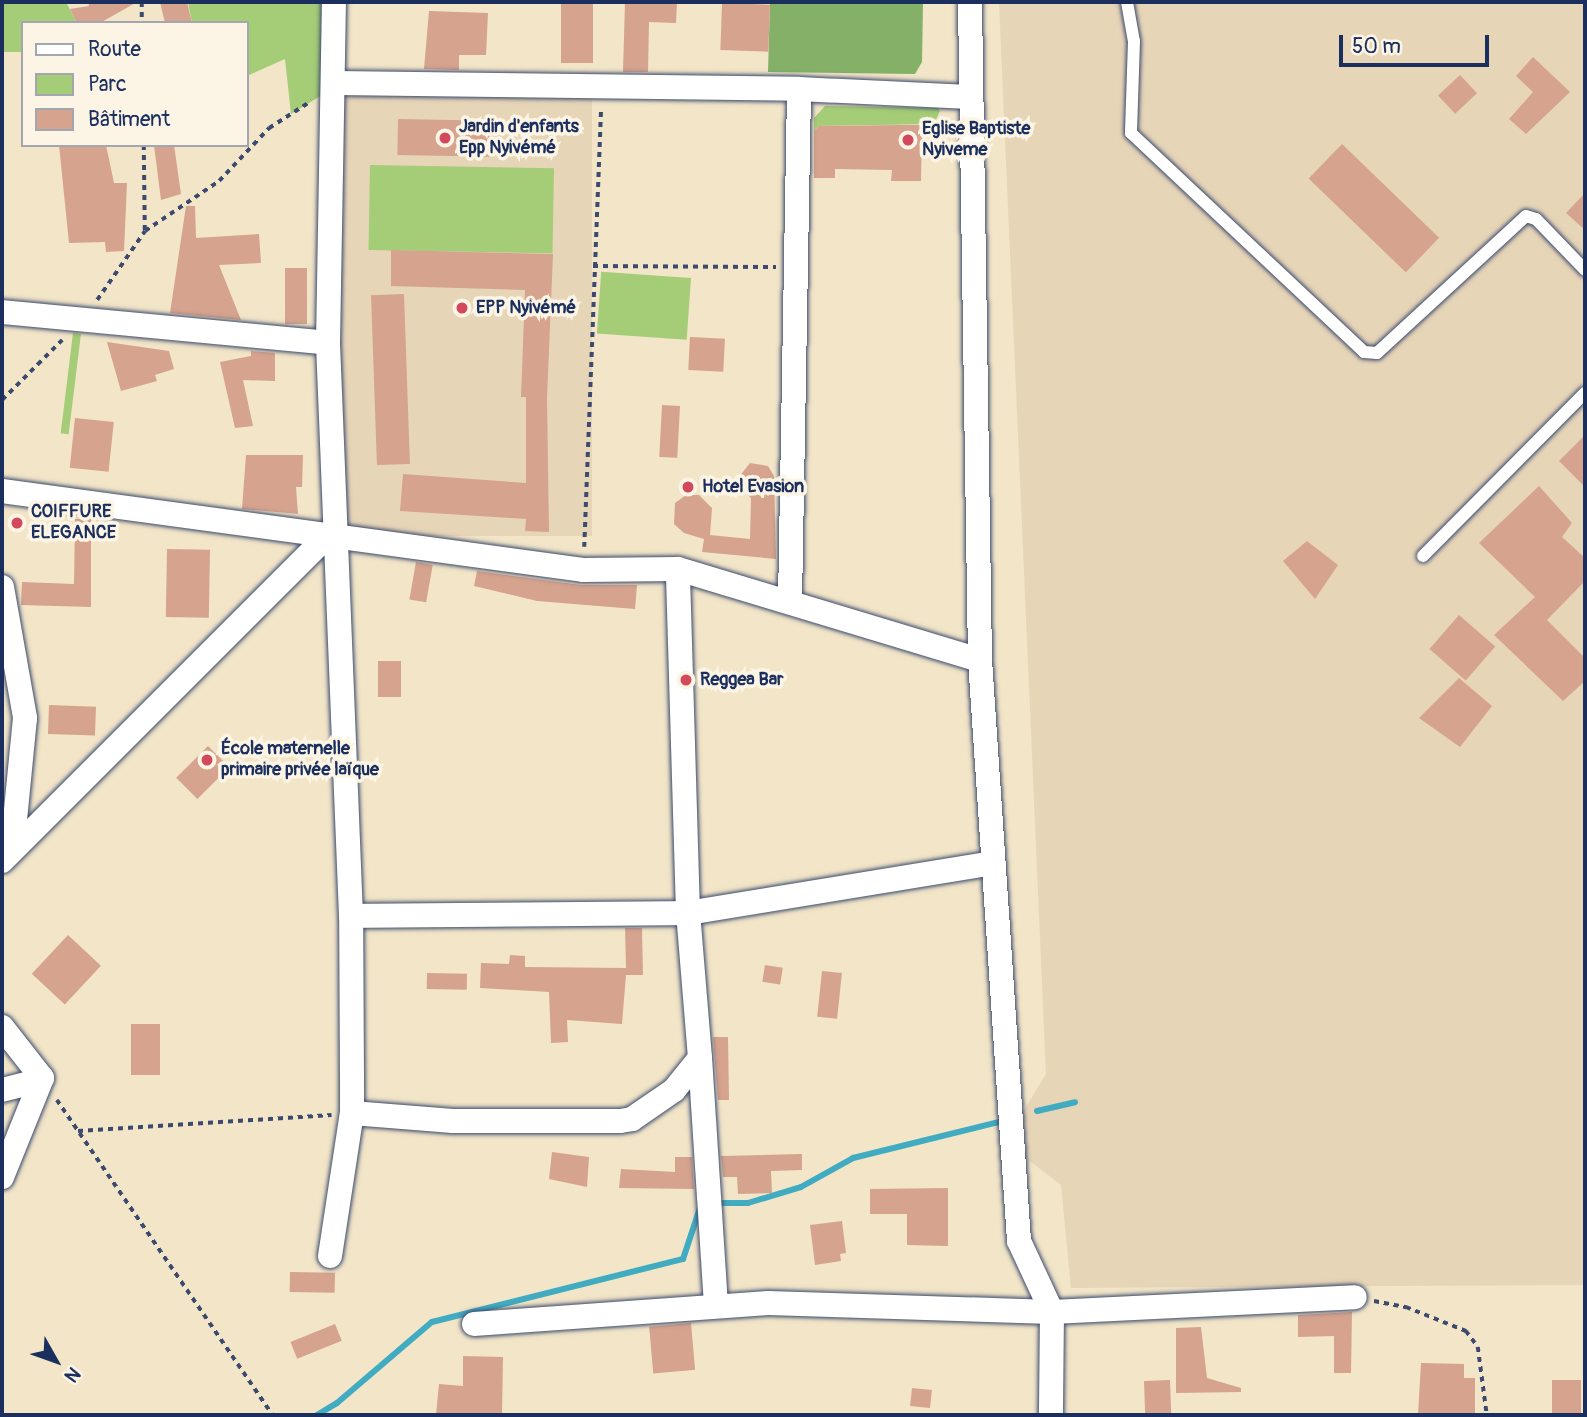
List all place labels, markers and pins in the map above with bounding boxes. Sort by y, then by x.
place label: Jardin d'enfants Epp Nyivémé [459,117,579,160]
place label: Eglise Baptiste Nyiveme [922,119,1030,162]
marker: Jardin d'enfants Epp Nyivémé [437,130,453,146]
marker: Eglise Baptiste Nyiveme [900,132,916,148]
place label: EPP Nyivémé [476,297,576,319]
marker: EPP Nyivémé [454,300,470,316]
place label: Hotel Evasion [702,476,804,498]
marker: Hotel Evasion [680,479,696,495]
place label: COIFFURE ELEGANCE [31,502,116,544]
marker: COIFFURE ELEGANCE [9,515,25,531]
place label: Reggea Bar [700,669,784,691]
marker: Reggea Bar [678,672,694,688]
place label: École maternelle primaire privée laïque [221,739,379,782]
marker: École maternelle primaire privée laïque [199,752,215,768]

